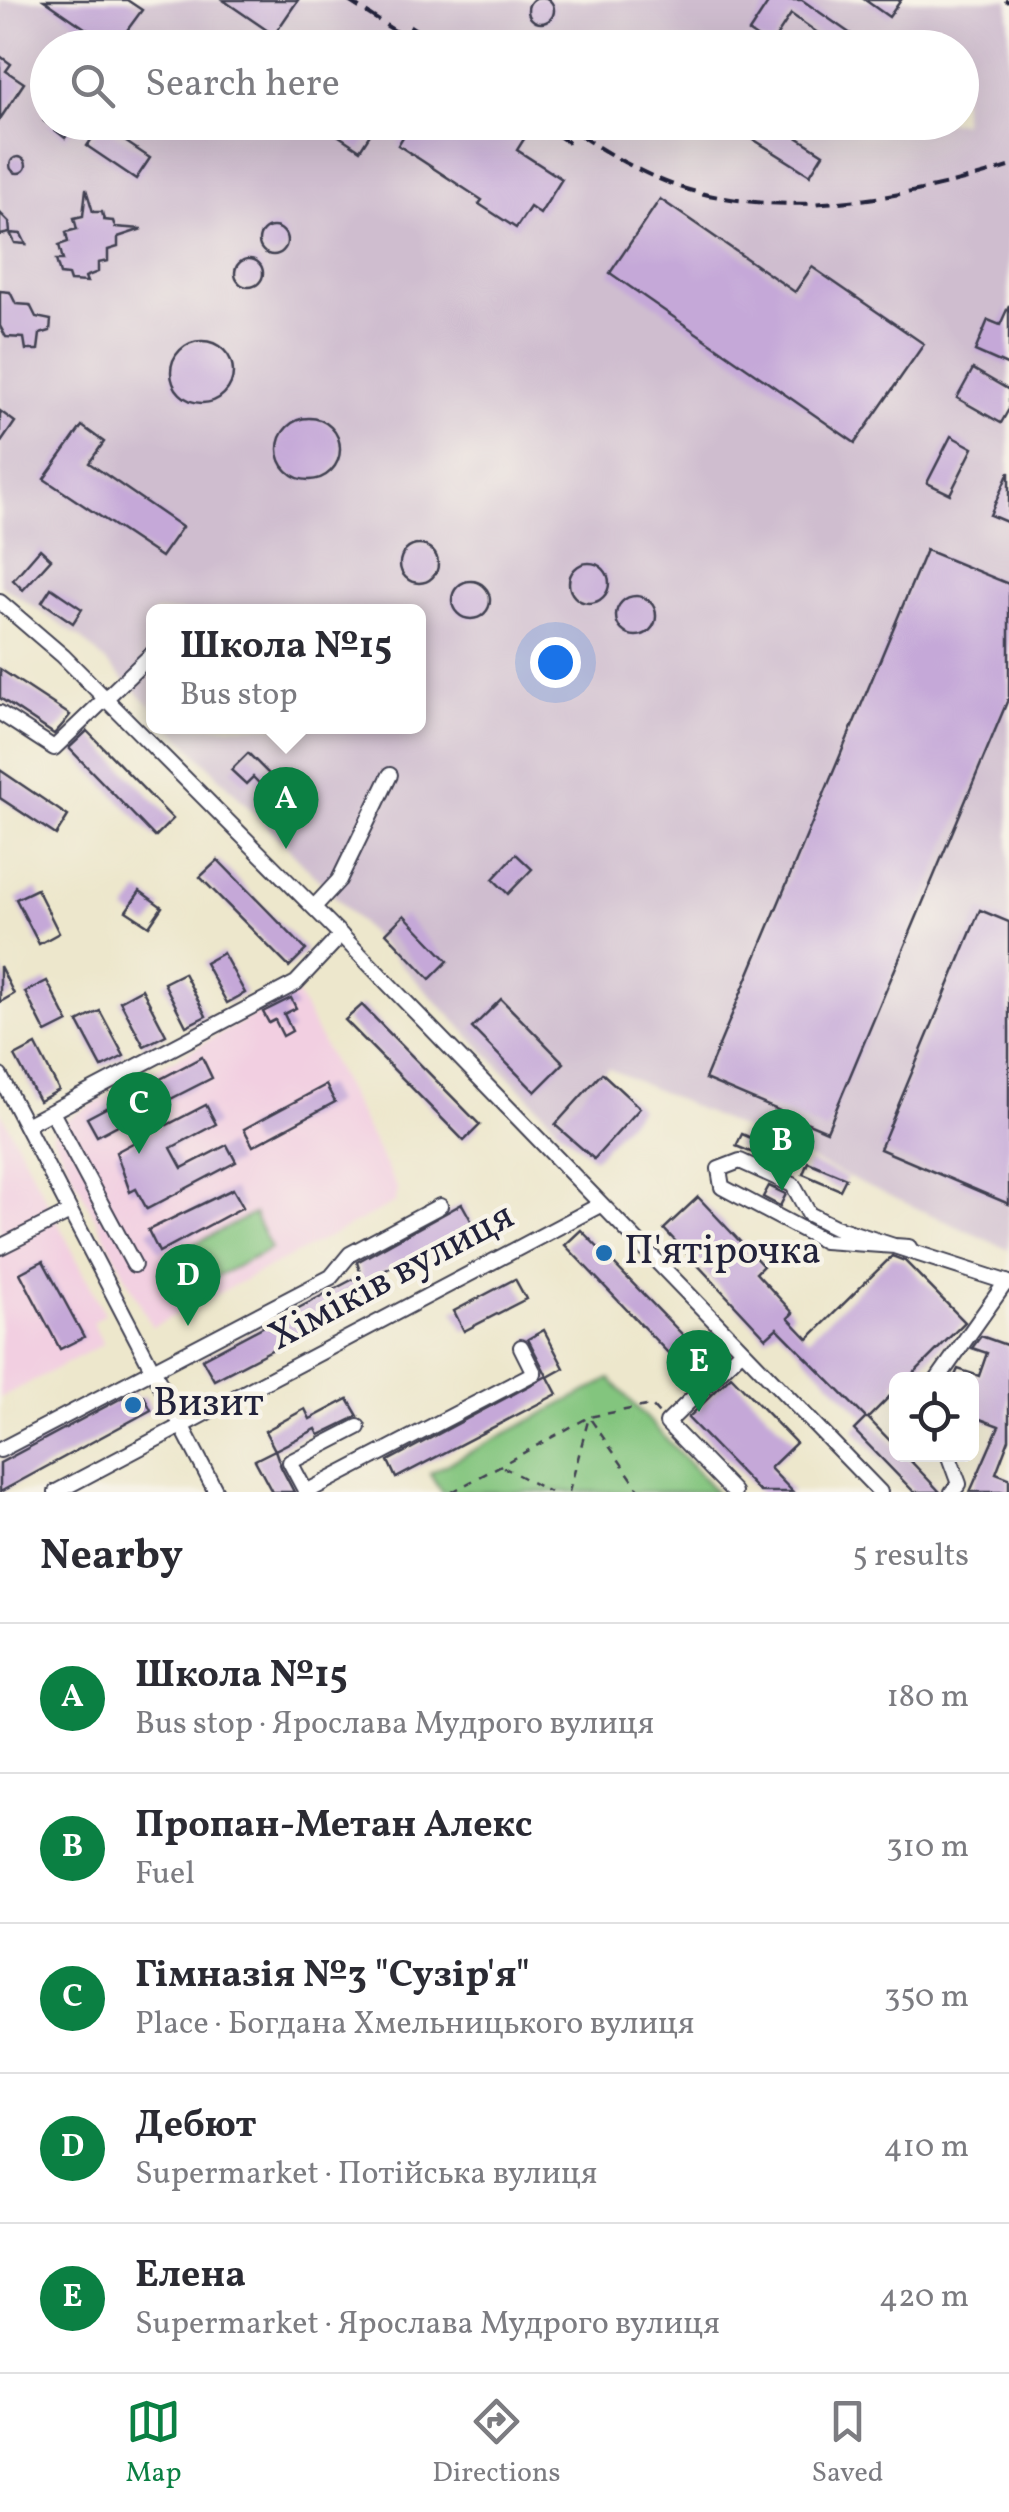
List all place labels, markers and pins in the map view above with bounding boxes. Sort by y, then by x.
pin: A [254,766,318,849]
pin: C [106,1072,172,1154]
pin: B [750,1108,814,1191]
place label: П'ятірочка [624,1225,821,1281]
marker: П'ятірочка [593,1242,615,1264]
pin: D [156,1244,220,1326]
pin: E [666,1330,732,1412]
place label: Визит [153,1377,264,1433]
marker: Визит [122,1394,144,1416]

